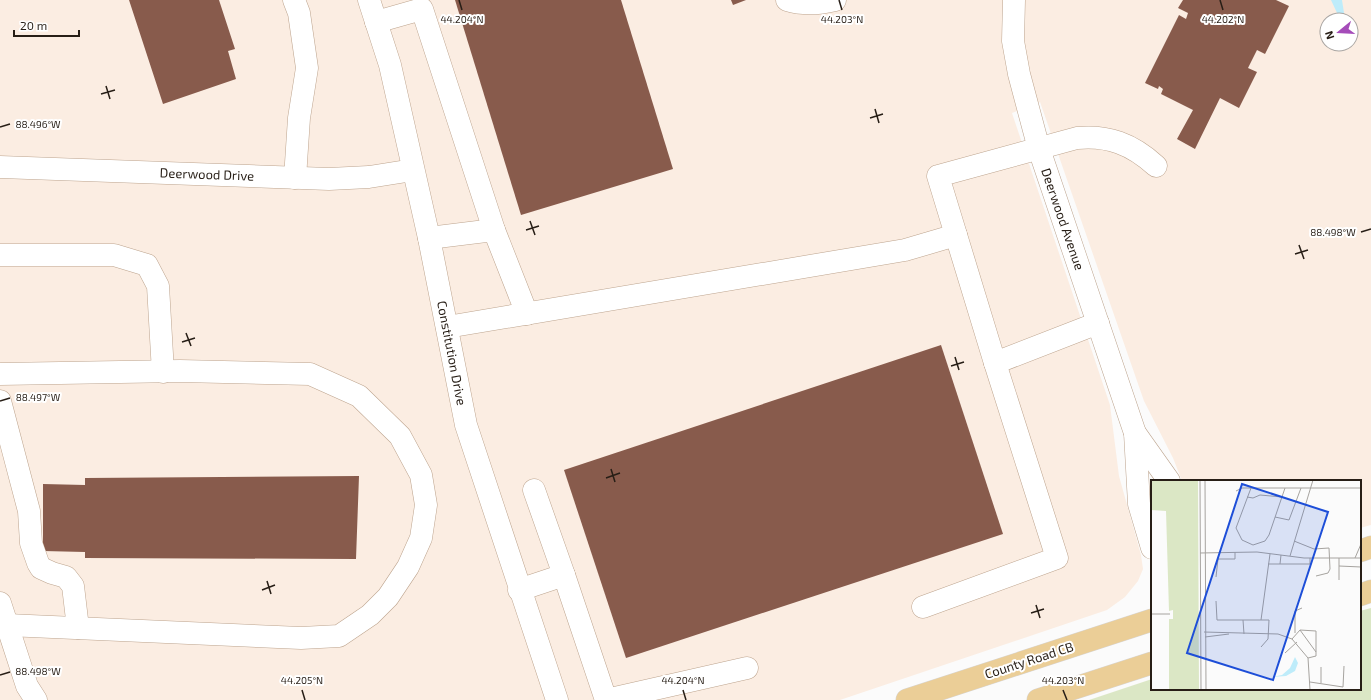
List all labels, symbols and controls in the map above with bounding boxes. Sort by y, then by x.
scale bar [14,12,79,38]
north arrow [1319,12,1359,52]
text: 44.204°N [440,13,484,25]
text: 44.203°N [821,13,863,25]
text: 44.202°N [1202,13,1244,25]
text: 20 m [20,18,47,32]
text: N [1322,29,1336,41]
text: 88.496°W [15,118,61,130]
street label: Deerwood Drive [160,164,254,184]
street label: Deerwood Avenue [1038,166,1088,272]
text: 88.498°W [1310,226,1356,238]
street label: Constitution Drive [434,299,470,407]
text: 88.497°W [16,391,61,403]
inset map [1151,480,1361,690]
street label: County Road CB [983,638,1075,682]
text: 88.498°W [15,665,61,677]
text: 44.205°N [281,674,323,686]
text: 44.204°N [661,674,705,686]
text: 44.203°N [1042,674,1084,686]

